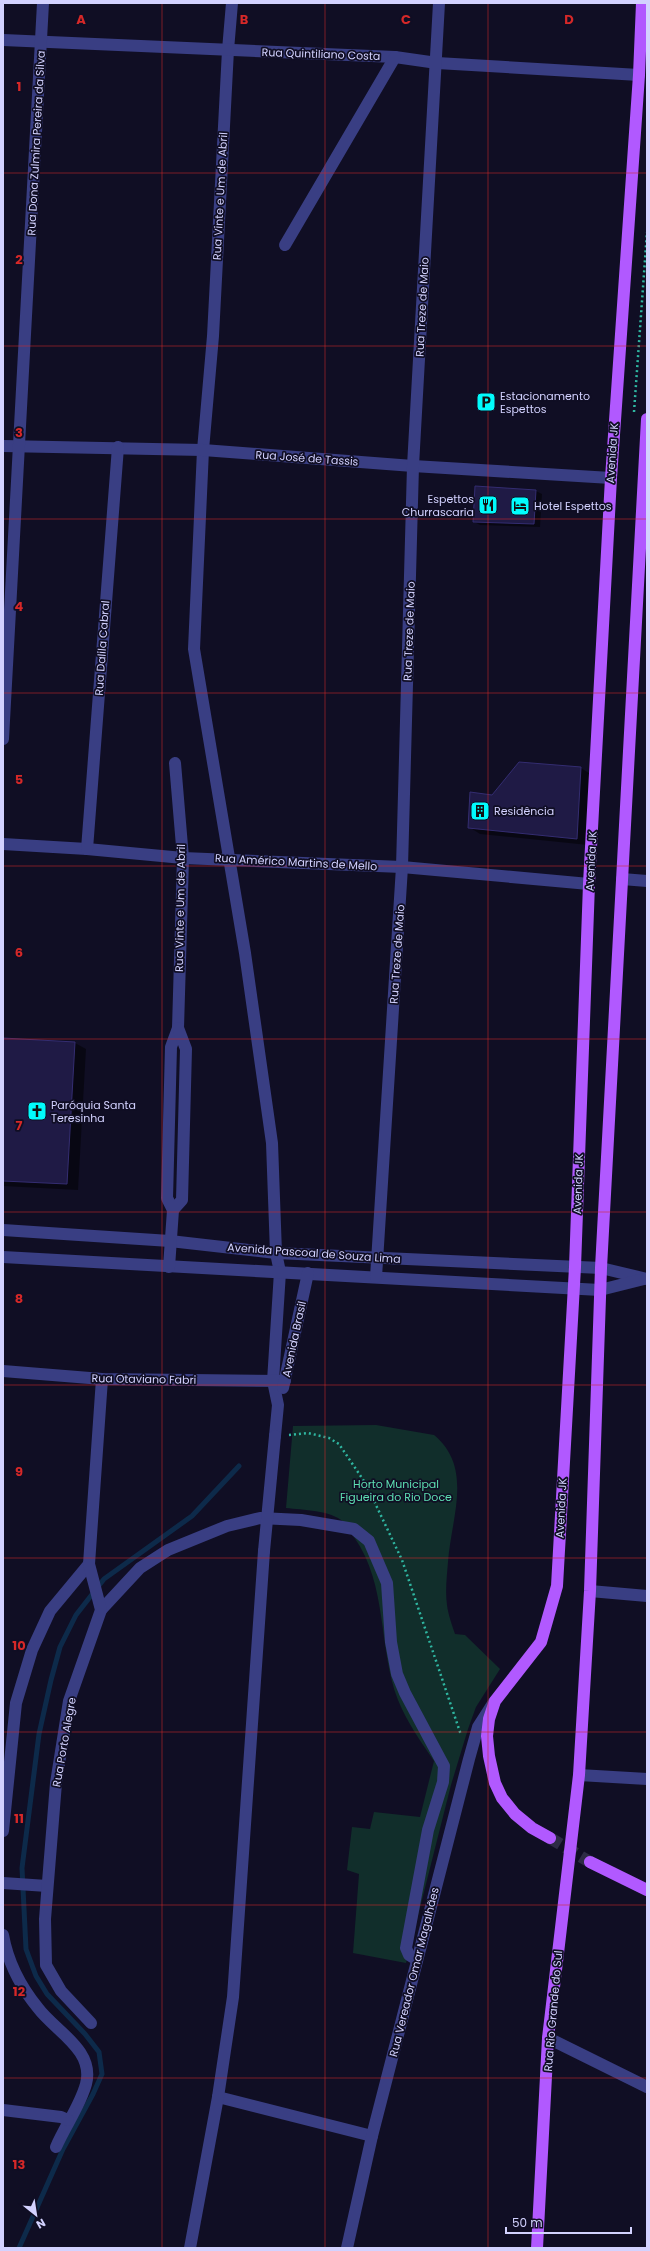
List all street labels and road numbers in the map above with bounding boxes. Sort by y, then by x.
street label: Rua Quintiliano Costa [261,44,381,64]
street label: Rua Dona Zulmira Pereira da Silva [23,50,49,236]
street label: Rua Vinte e Um de Abril [209,132,231,260]
street label: Rua Treze de Maio [411,257,433,357]
street label: Avenida JK [602,422,622,484]
street label: Rua José de Tassis [255,446,359,470]
street label: Rua Treze de Maio [399,581,419,681]
street label: Rua Dalila Cabral [91,600,113,696]
street label: Avenida JK [581,830,601,892]
street label: Rua Vinte e Um de Abril [171,844,189,972]
street label: Rua Américo Martins de Mello [214,850,378,874]
street label: Rua Treze de Maio [386,904,408,1004]
street label: Avenida JK [569,1153,587,1214]
street label: Avenida Pascoal de Souza Lima [227,1239,401,1267]
street label: Avenida Brasil [278,1299,310,1379]
street label: Rua Otaviano Fabri [91,1370,197,1388]
street label: Avenida JK [551,1477,571,1539]
street label: Rua Porto Alegre [48,1696,80,1788]
street label: Rua Vereador Omar Magalhães [385,1885,443,2058]
street label: Rua Rio Grande do Sul [540,1950,566,2072]

